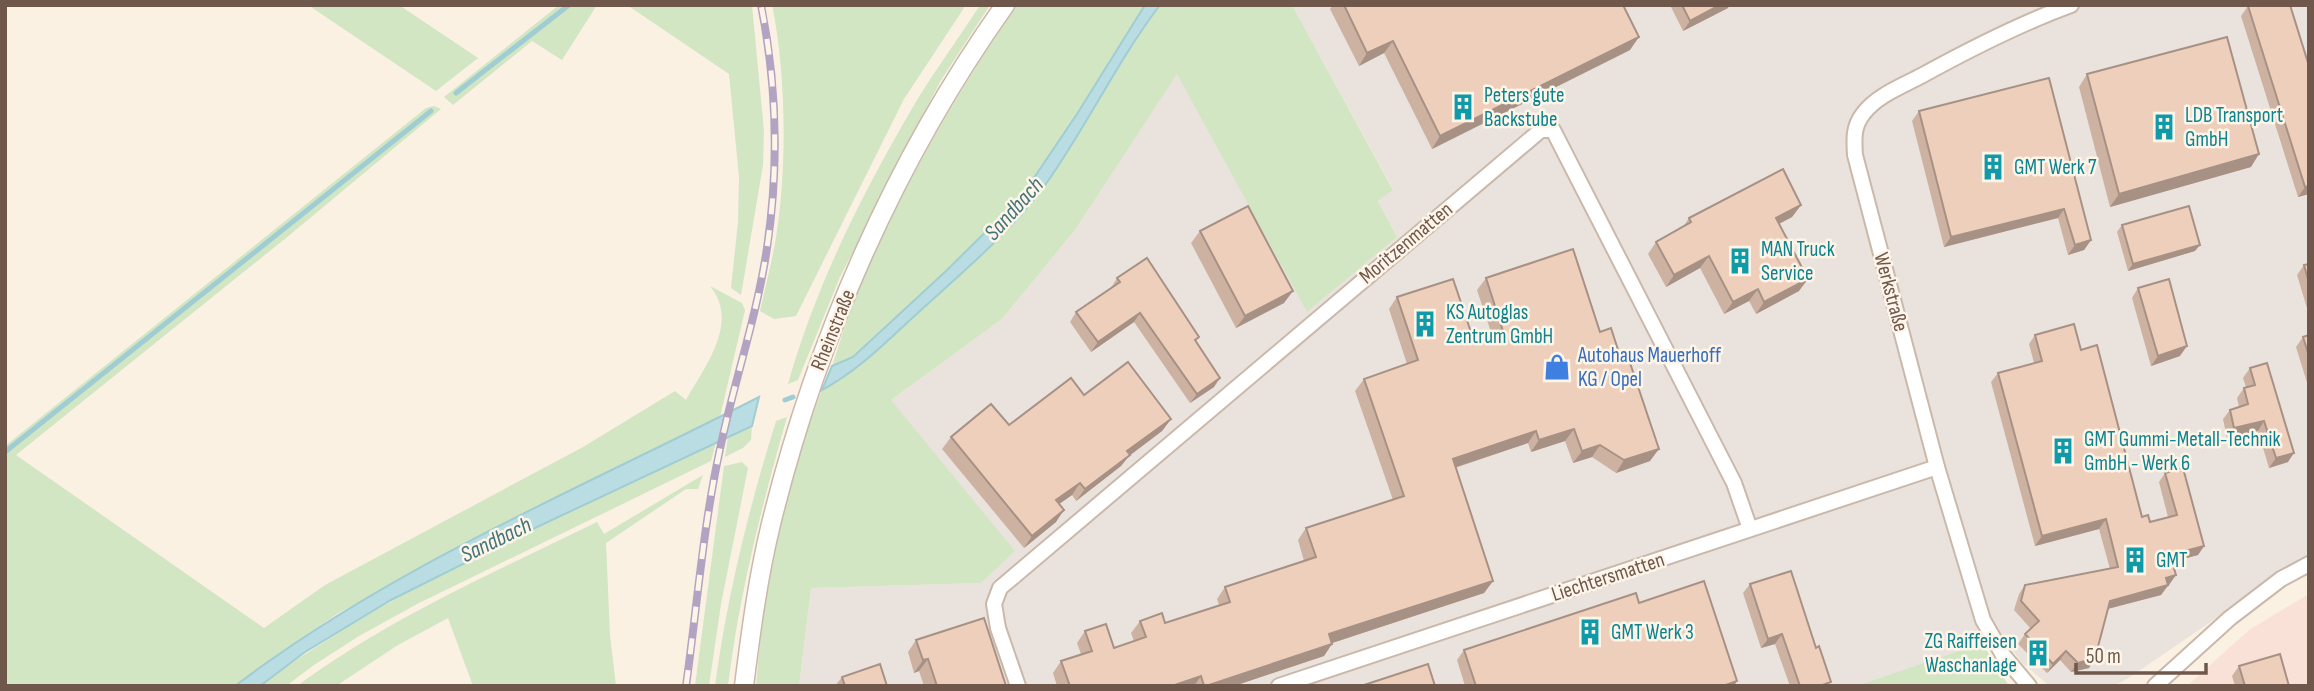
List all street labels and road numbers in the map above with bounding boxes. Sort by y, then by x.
street label: Moritzenmatten [1354,197,1458,289]
street label: Werkstraße [1869,250,1913,334]
street label: Rheinstraße [805,286,861,374]
street label: Liechtersmatten [1548,547,1668,607]

